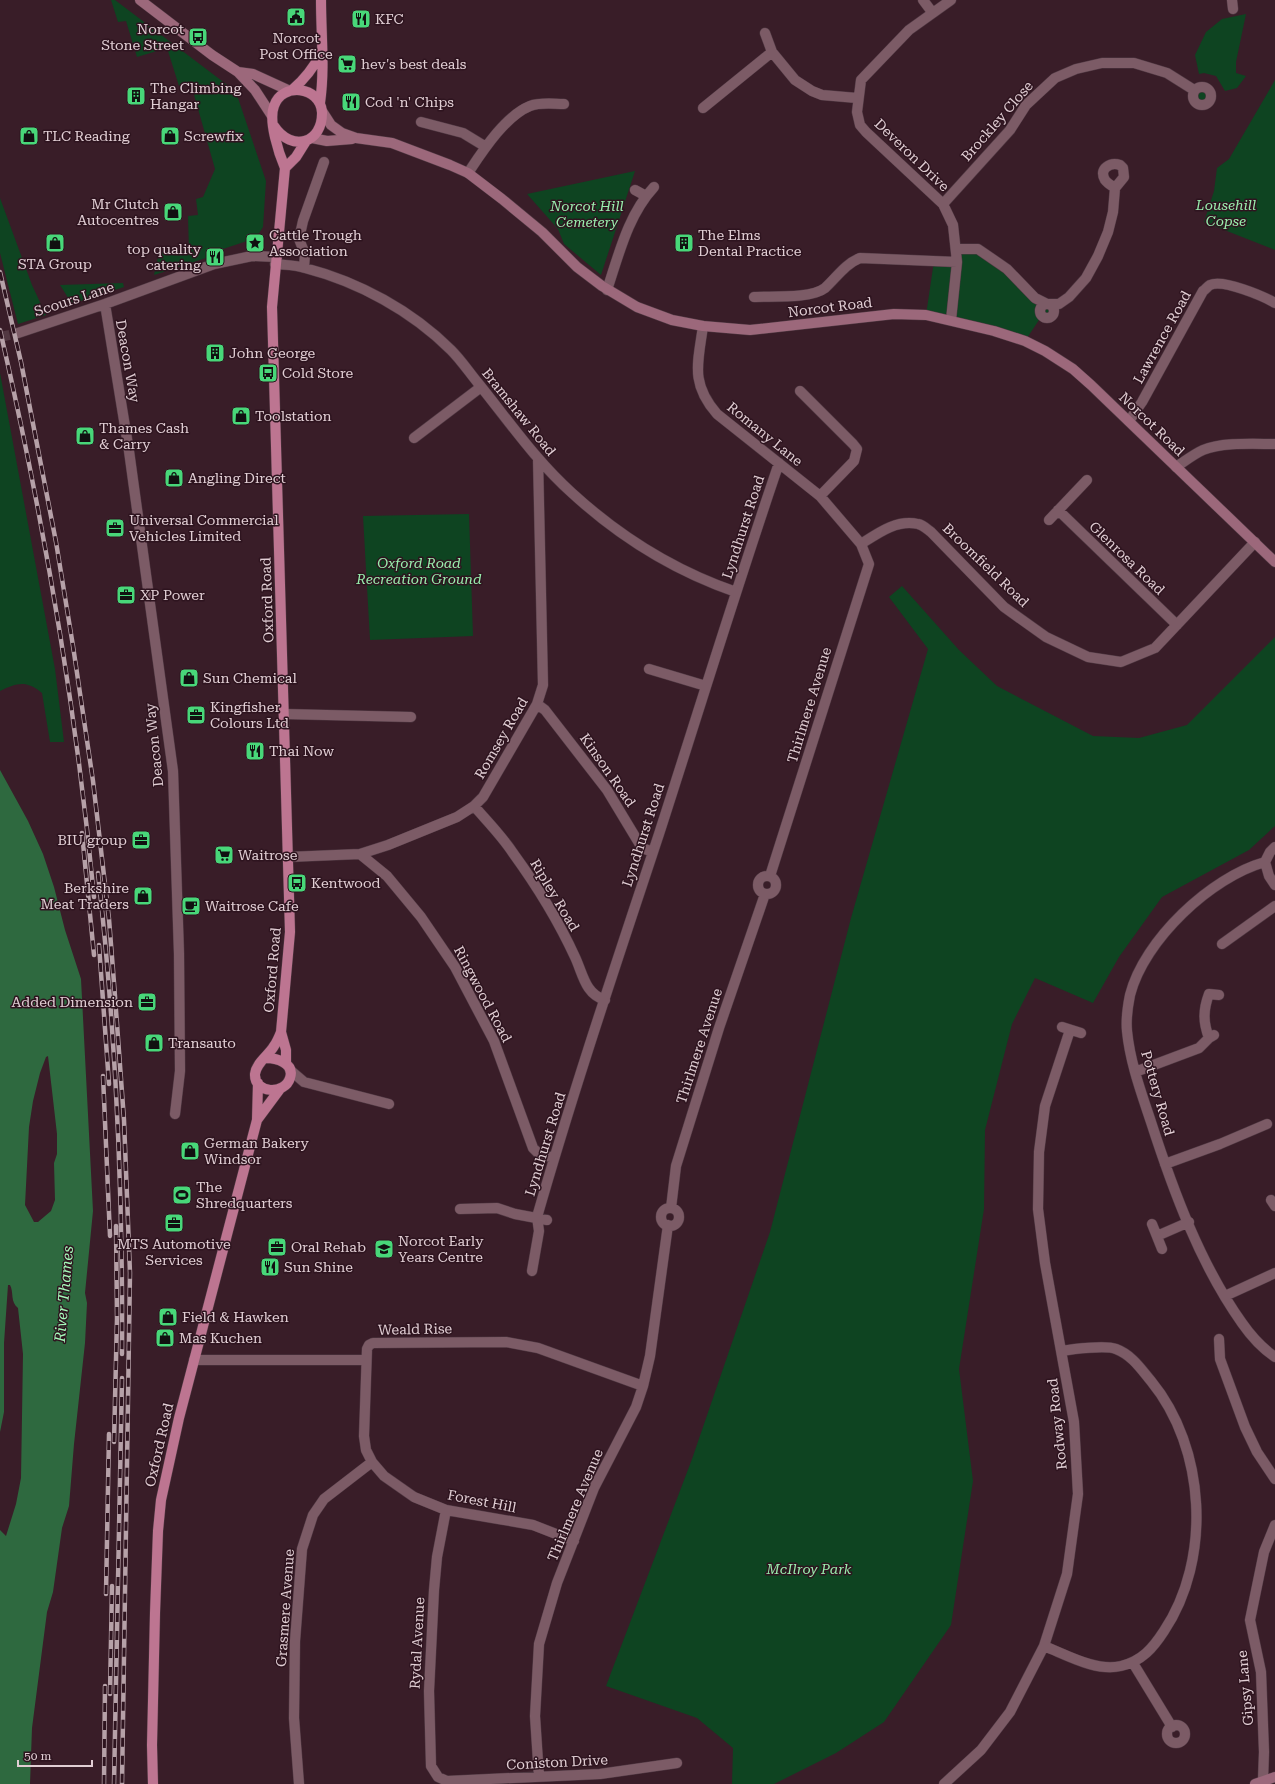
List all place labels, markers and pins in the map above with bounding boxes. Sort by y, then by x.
public building icon: Norcot Post Office [285,6,307,28]
restaurant icon: KFC [350,8,372,30]
place label: KFC [375,11,404,27]
place label: Norcot Stone Street [101,21,184,53]
bus stop icon: Norcot Stone Street [187,26,209,48]
place label: Norcot Post Office [259,30,333,62]
supermarket icon: hev's best deals [336,53,358,75]
place label: hev's best deals [361,56,467,72]
place label: The Climbing Hangar [150,80,242,112]
building icon: The Climbing Hangar [125,85,147,107]
restaurant icon: Cod 'n' Chips [340,91,362,113]
place label: Cod 'n' Chips [365,94,454,110]
shop icon: TLC Reading [18,125,40,147]
shop icon: Screwfix [159,125,181,147]
place label: TLC Reading [43,128,130,144]
place label: Screwfix [184,128,243,144]
place label: Mr Clutch Autocentres [77,196,159,228]
shop icon: Mr Clutch Autocentres [162,201,184,223]
place label: Cattle Trough Association [269,227,362,259]
place label: The Elms Dental Practice [698,227,802,259]
shop icon: STA Group [44,232,66,254]
place icon: Cattle Trough Association [244,232,266,254]
building icon: The Elms Dental Practice [673,232,695,254]
place label: top quality catering [127,241,202,273]
restaurant icon: top quality catering [204,246,226,268]
place label: STA Group [18,256,92,272]
building icon: John George [204,342,226,364]
place label: John George [229,345,316,361]
bus stop icon: Cold Store [257,362,279,384]
place label: Cold Store [282,365,353,381]
shop icon: Toolstation [230,405,252,427]
place label: Toolstation [255,408,332,424]
place label: Thames Cash & Carry [99,420,189,452]
shop icon: Thames Cash & Carry [74,425,96,447]
shop icon: Angling Direct [163,467,185,489]
place label: Angling Direct [188,470,286,486]
place label: Universal Commercial Vehicles Limited [129,512,279,544]
office icon: Universal Commercial Vehicles Limited [104,517,126,539]
office icon: XP Power [115,584,137,606]
place label: XP Power [140,587,205,603]
shop icon: Sun Chemical [178,667,200,689]
place label: Sun Chemical [203,670,297,686]
place label: Kingfisher Colours Ltd [210,699,289,731]
office icon: Kingfisher Colours Ltd [185,704,207,726]
restaurant icon: Thai Now [244,740,266,762]
place label: Thai Now [269,743,334,759]
office icon: BIU group [130,829,152,851]
place label: BIU group [57,832,127,848]
supermarket icon: Waitrose [213,844,235,866]
place label: Waitrose [238,847,298,863]
bus stop icon: Kentwood [286,872,308,894]
place label: Kentwood [311,875,380,891]
place label: Berkshire Meat Traders [41,880,129,912]
shop icon: Berkshire Meat Traders [132,885,154,907]
cafe icon: Waitrose Cafe [180,895,202,917]
place label: Waitrose Cafe [205,898,299,914]
office icon: Added Dimension [136,991,158,1013]
place label: Added Dimension [11,994,133,1010]
shop icon: Transauto [143,1032,165,1054]
place label: Transauto [168,1035,236,1051]
place label: German Bakery Windsor [204,1135,310,1167]
shop icon: German Bakery Windsor [179,1140,201,1162]
place label: The Shredquarters [196,1179,293,1211]
sports icon: The Shredquarters [171,1184,193,1206]
office icon: MTS Automotive Services [163,1212,185,1234]
place label: Norcot Early Years Centre [398,1233,484,1265]
place label: MTS Automotive Services [117,1236,231,1268]
office icon: Oral Rehab [266,1236,288,1258]
school or university icon: Norcot Early Years Centre [373,1238,395,1260]
place label: Oral Rehab [291,1239,366,1255]
restaurant icon: Sun Shine [259,1256,281,1278]
place label: Sun Shine [284,1259,353,1275]
shop icon: Field & Hawken [157,1306,179,1328]
place label: Field & Hawken [182,1309,289,1325]
shop icon: Mas Kuchen [154,1327,176,1349]
place label: Mas Kuchen [179,1330,262,1346]

